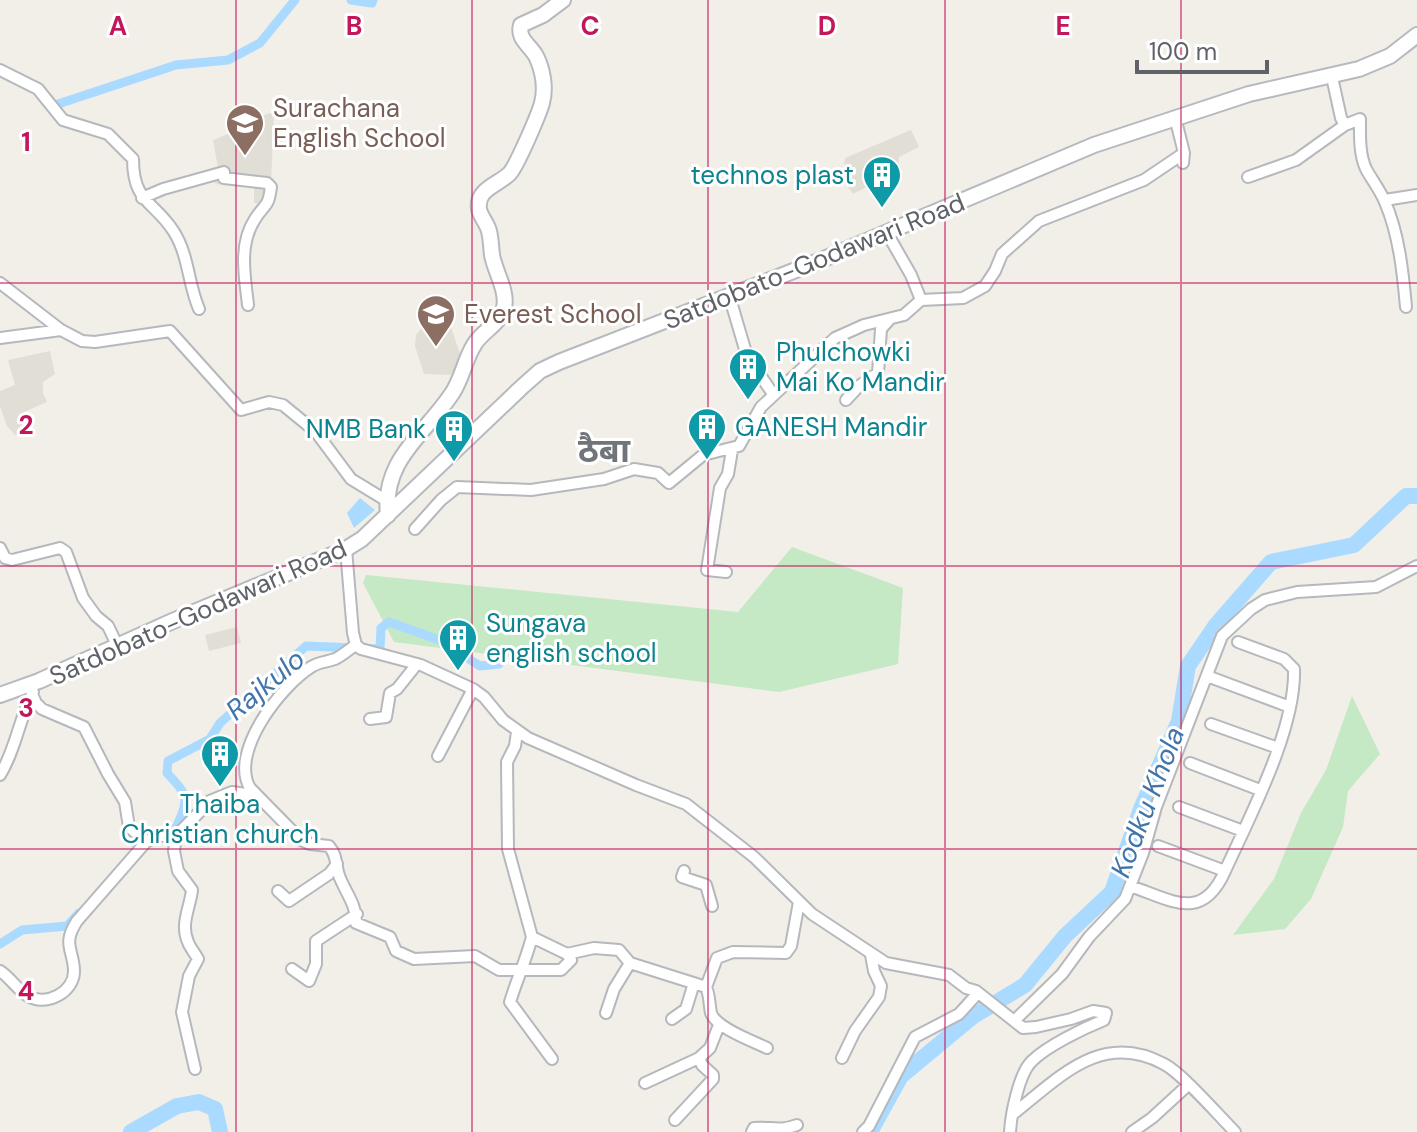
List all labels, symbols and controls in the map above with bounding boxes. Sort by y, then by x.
text: A [109,9,127,43]
text: B [346,9,362,43]
text: C [580,9,600,43]
text: D [818,9,836,43]
text: E [1055,9,1071,43]
scale bar [1137,24,1267,74]
text: 100 m [1149,36,1217,67]
place label: Surachana English School [273,91,446,155]
school or university icon: Surachana English School [224,102,266,157]
text: 1 [21,125,31,159]
building icon: technos plast [861,154,903,209]
place label: technos plast [690,158,854,192]
street label: Satdobato-Godawari Road [658,185,970,337]
school or university icon: Everest School [415,293,457,348]
place label: Everest School [464,297,642,331]
place label: Phulchowki Mai Ko Mandir [776,335,945,399]
building icon: Phulchowki Mai Ko Mandir [727,346,769,401]
building icon: GANESH Mandir [686,406,728,461]
text: 2 [18,408,34,442]
building icon: NMB Bank [433,408,475,463]
place label: GANESH Mandir [735,410,927,444]
place label: NMB Bank [306,412,426,446]
district label: ठैबा [578,428,631,473]
street label: Satdobato-Godawari Road [44,531,352,693]
place label: Sungava english school [486,606,657,670]
building icon: Sungava english school [437,617,479,672]
water label: Rajkulo [218,640,313,728]
text: 3 [18,691,34,725]
water label: Kodku Khola [1102,722,1193,883]
building icon: Thaiba Christian church [199,733,241,788]
place label: Thaiba Christian church [121,787,319,851]
text: 4 [18,974,34,1008]

